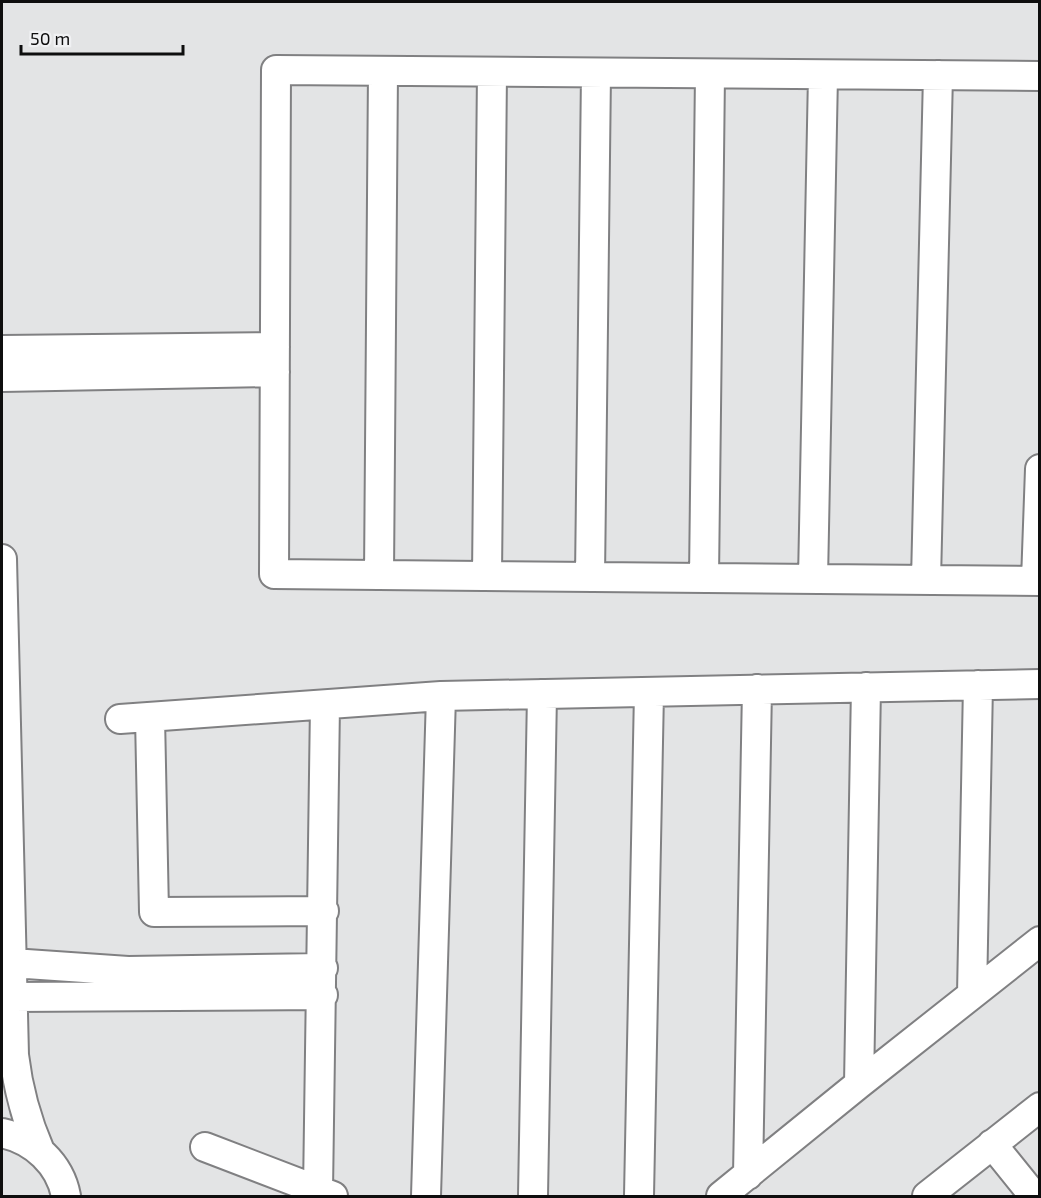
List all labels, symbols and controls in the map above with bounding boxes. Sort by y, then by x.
scale bar [21,18,183,56]
text: 50 m [30,27,70,49]

